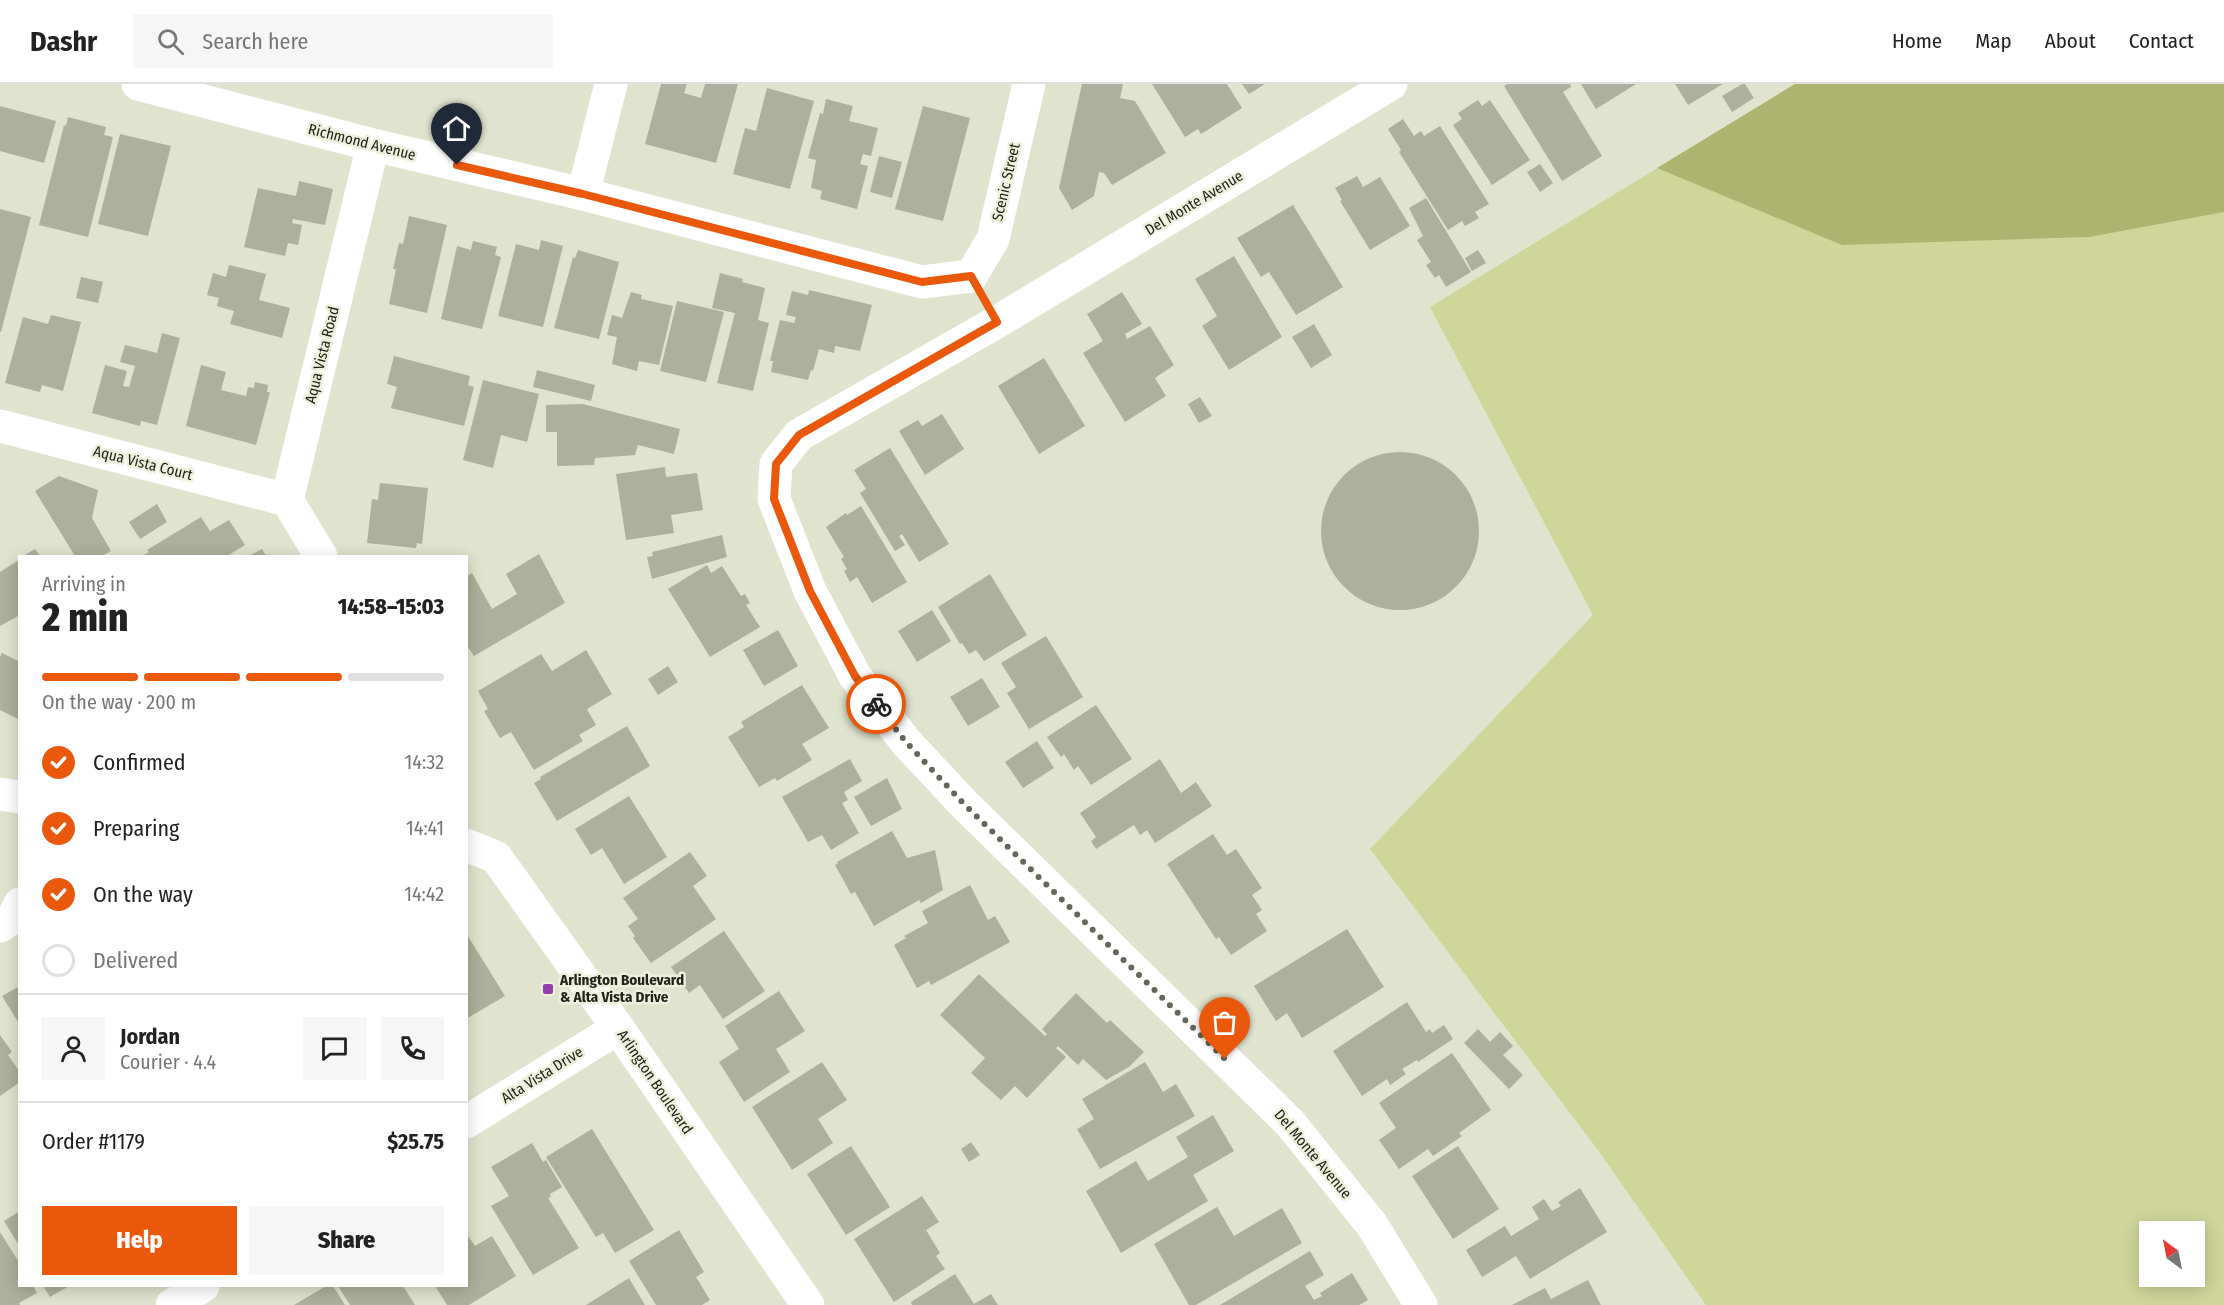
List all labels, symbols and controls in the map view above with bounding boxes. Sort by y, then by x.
search box [133,14,553,68]
text: Dashr [30,25,97,58]
icon: search [154,25,187,58]
text: Search here [202,28,308,55]
text: Home [1892,28,1942,54]
text: Map [1975,28,2012,54]
text: About [2045,28,2096,54]
text: Contact [2129,28,2194,54]
pin [431,103,482,165]
icon: home [440,112,473,145]
street label: Richmond Avenue [306,120,418,164]
street label: Scenic Street [988,141,1024,223]
street label: Del Monte Avenue [1142,167,1246,239]
street label: Aqua Vista Road [301,305,343,405]
street label: Aqua Vista Court [92,442,194,484]
text: Arriving in [42,572,126,596]
text: 14:58–15:03 [338,593,444,620]
text: 2 min [42,595,128,641]
courier [846,674,906,734]
icon: bike [860,688,893,721]
text: On the way · 200 m [42,690,196,714]
icon: check [42,746,75,779]
text: Confirmed [93,749,186,776]
text: 14:32 [404,750,444,774]
icon: check [42,812,75,845]
text: Preparing [93,815,179,842]
text: 14:41 [406,816,444,840]
icon: check [42,878,75,911]
text: On the way [93,881,193,908]
text: 14:42 [404,882,444,906]
text: Delivered [93,947,178,974]
place label: Arlington Boulevard & Alta Vista Drive [559,971,684,1006]
marker: Arlington Boulevard & Alta Vista Drive [541,982,555,996]
pin [1199,997,1250,1059]
icon: bag [1208,1006,1241,1039]
button: person [42,1017,105,1080]
button: chat [303,1017,366,1080]
button: phone [381,1017,444,1080]
text: Jordan [120,1023,180,1050]
street label: Arlington Boulevard [614,1027,696,1137]
street label: Alta Vista Drive [498,1043,586,1107]
text: Courier · 4.4 [120,1050,216,1074]
street label: Del Monte Avenue [1271,1106,1355,1202]
text: Order #1179 [42,1128,145,1155]
text: $25.75 [387,1128,444,1155]
button: Help [42,1206,237,1275]
button: Share [249,1206,444,1275]
north arrow [2139,1221,2205,1287]
map controls [2139,1221,2205,1287]

